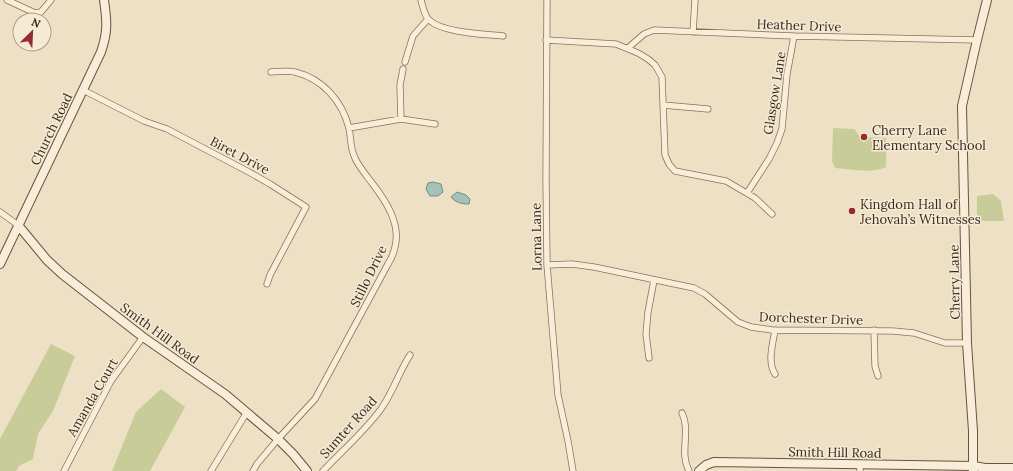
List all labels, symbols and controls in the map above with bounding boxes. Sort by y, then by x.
north arrow [12,12,52,52]
text: N [29,15,43,31]
street label: Heather Drive [756,16,842,35]
street label: Glasgow Lane [760,50,789,136]
street label: Church Road [27,90,76,168]
place label: Cherry Lane Elementary School [872,122,986,154]
marker: Cherry Lane Elementary School [859,132,869,142]
street label: Biret Drive [207,133,272,178]
place label: Kingdom Hall of Jehovah’s Witnesses [859,196,981,228]
street label: Lorna Lane [527,203,546,271]
marker: Kingdom Hall of Jehovah’s Witnesses [847,206,857,216]
street label: Stillo Drive [346,243,391,310]
street label: Cherry Lane [945,244,964,320]
street label: Smith Hill Road [117,299,203,368]
street label: Dorchester Drive [759,308,863,329]
street label: Amanda Court [63,355,122,440]
street label: Sumter Road [316,393,381,462]
street label: Smith Hill Road [788,443,882,462]

